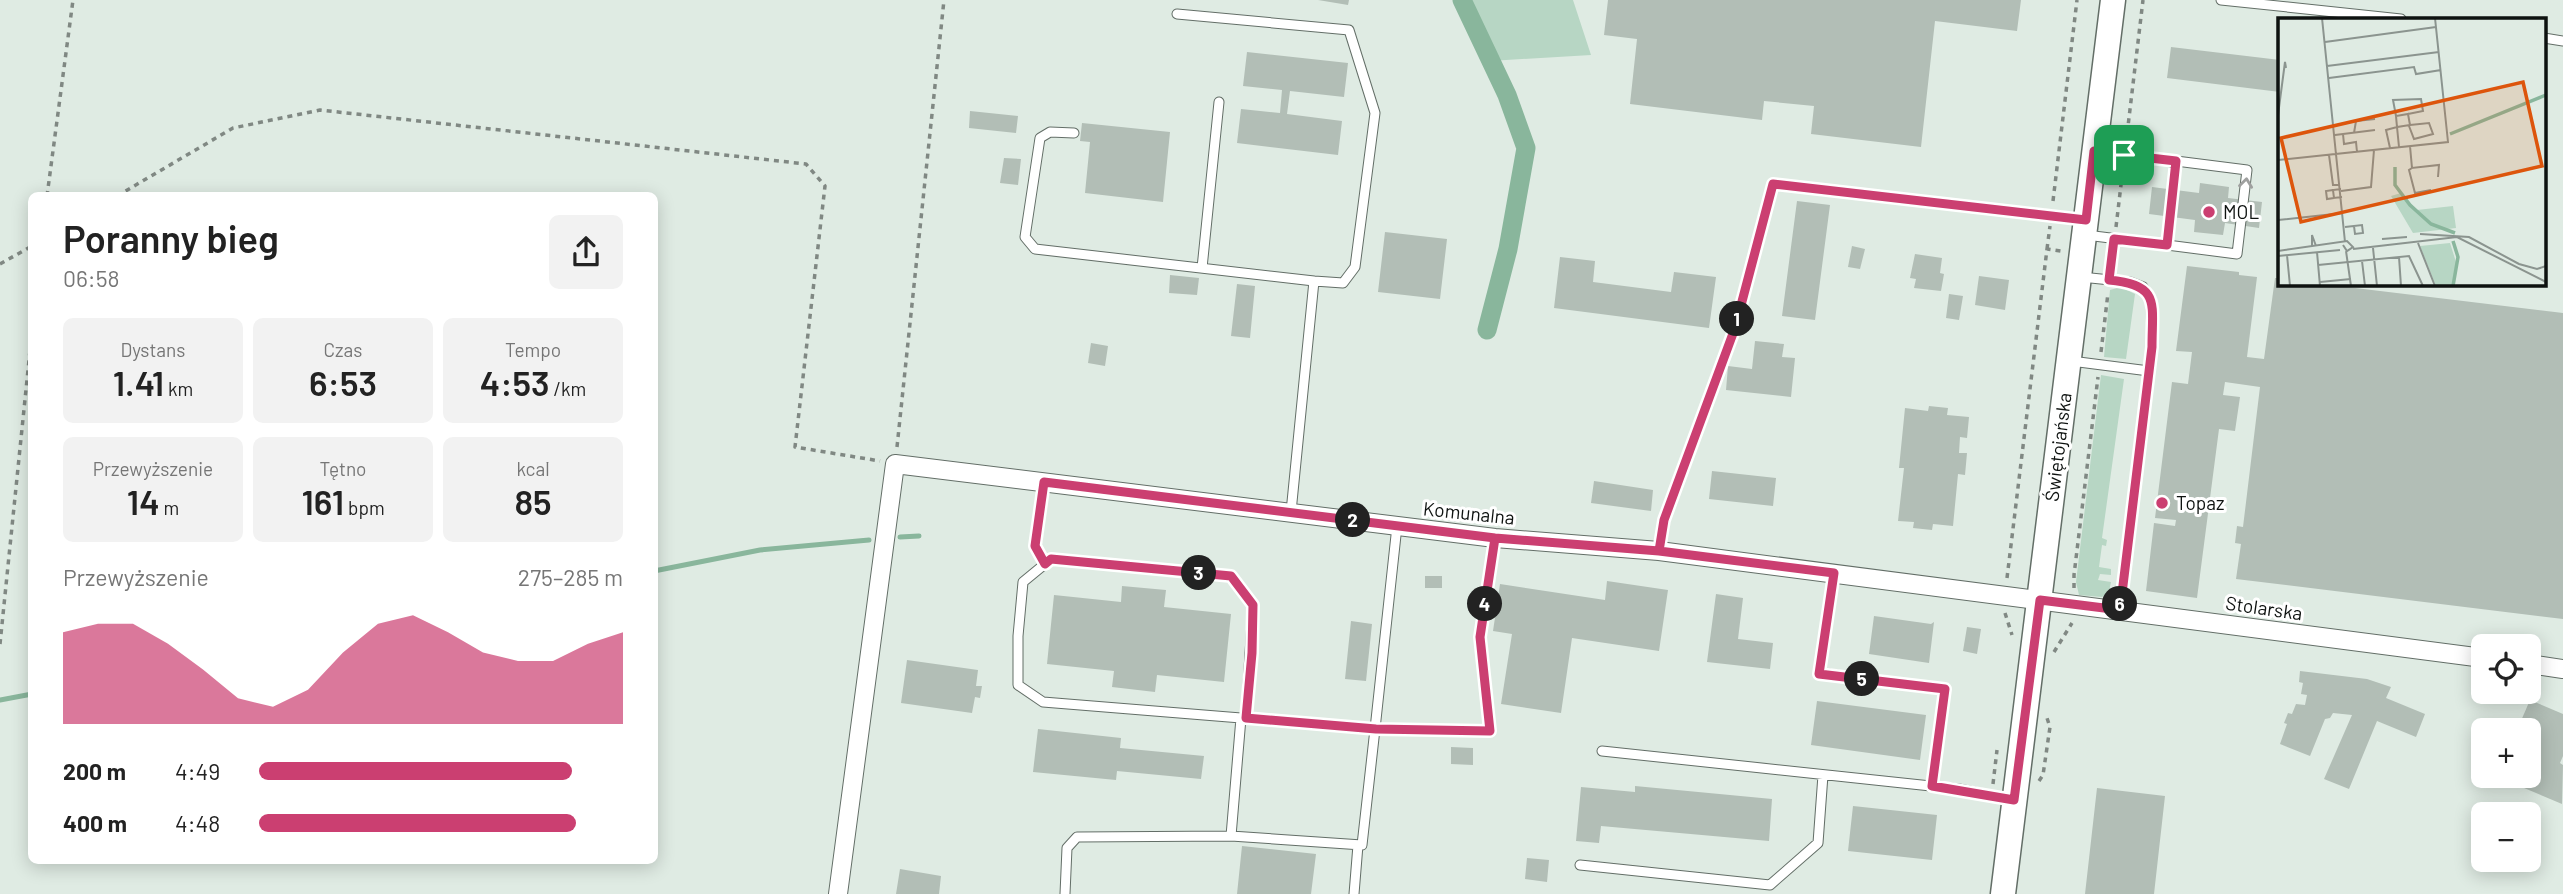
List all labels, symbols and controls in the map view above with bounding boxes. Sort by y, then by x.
inset map [2278,18,2546,285]
pin [2094,125,2154,185]
icon: arrive [2105,136,2143,174]
one-way arrow [2238,177,2253,189]
place label: MOL [2223,200,2259,223]
marker: MOL [2201,204,2217,220]
text: Poranny bieg [63,215,279,261]
button: share [549,215,623,289]
text: 06:58 [63,264,119,292]
pin: 1 [1720,302,1754,336]
text: 1 [1733,307,1740,330]
text: Dystans [121,338,185,361]
text: Czas [324,338,362,361]
text: Tempo [505,338,561,361]
text: 1.41 [113,361,164,403]
text: 6:53 [309,361,377,403]
text: 4:53 [480,361,550,403]
text: km [164,377,193,400]
text: /km [550,377,586,400]
street label: Świętojańska [2039,391,2076,503]
text: Przewyższenie [93,457,213,480]
text: Tętno [320,457,366,480]
text: kcal [516,457,550,480]
text: 14 [127,480,160,522]
text: 161 [301,480,344,522]
text: 85 [514,480,552,522]
place label: Topaz [2176,491,2225,514]
marker: Topaz [2154,495,2170,511]
text: m [160,496,179,519]
text: bpm [344,496,385,519]
street label: Komunalna [1422,496,1516,529]
pin: 2 [1336,503,1370,538]
text: 2 [1347,508,1358,531]
pin: 3 [1182,556,1216,590]
text: 3 [1193,561,1204,584]
text: Przewyższenie [63,563,209,591]
text: 275–285 m [518,563,623,591]
pin: 4 [1468,586,1502,622]
pin: 6 [2102,586,2138,622]
street label: Stolarska [2224,591,2304,624]
text: 4 [1479,592,1490,615]
text: 6 [2114,592,2125,615]
map controls [2471,634,2541,872]
button: locate [2471,634,2541,704]
pin: 5 [1844,662,1880,696]
text: 5 [1856,667,1867,690]
button: + [2471,718,2541,788]
text: 200 m [63,757,126,785]
text: 4:49 [175,757,220,785]
button: − [2471,802,2541,872]
text: 400 m [63,809,127,837]
text: 4:48 [175,809,220,837]

